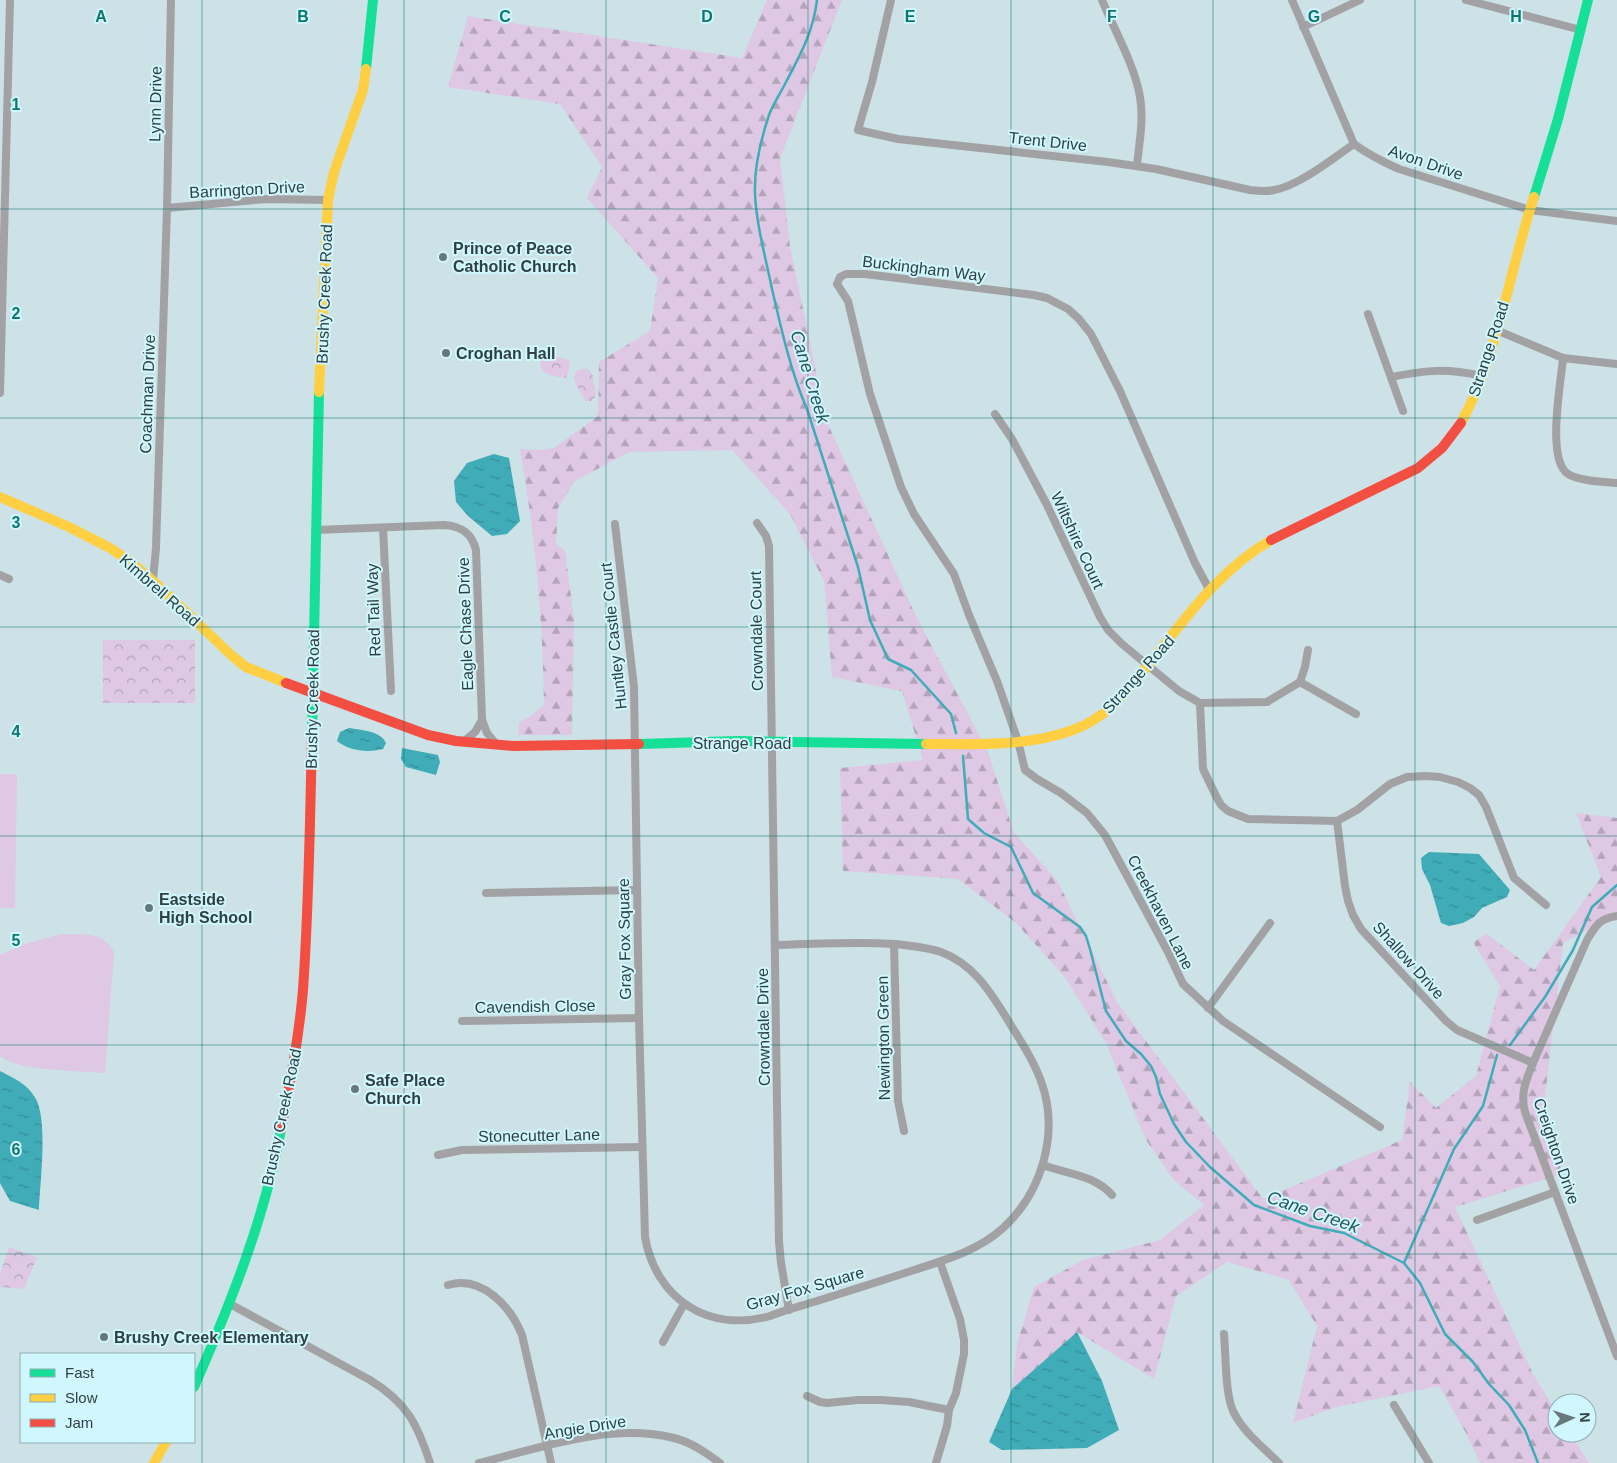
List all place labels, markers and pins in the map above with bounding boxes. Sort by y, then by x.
place label: Prince of Peace Catholic Church [453,240,577,275]
marker: Prince of Peace Catholic Church [437,251,449,263]
place label: Croghan Hall [456,345,556,362]
marker: Croghan Hall [440,347,452,359]
place label: Eastside High School [159,891,252,926]
marker: Eastside High School [143,902,155,914]
place label: Safe Place Church [365,1072,445,1107]
marker: Safe Place Church [349,1083,361,1095]
place label: Brushy Creek Elementary [114,1329,309,1346]
marker: Brushy Creek Elementary [98,1331,110,1343]

